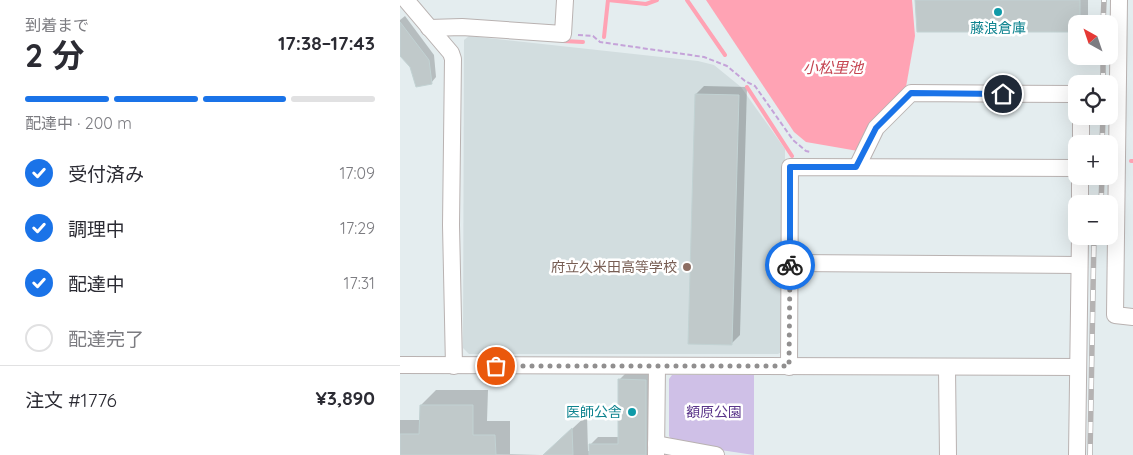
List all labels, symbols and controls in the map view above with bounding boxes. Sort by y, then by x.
marker: 藤浪倉庫 [992,6,1004,18]
text: 到着まで [25,15,89,35]
north arrow [1068,15,1118,65]
map controls [1068,15,1118,245]
place label: 藤浪倉庫 [970,19,1026,37]
text: 17:38–17:43 [278,31,375,55]
text: 2 分 [25,35,84,75]
water label: 小松里池 [803,58,865,77]
pin [982,73,1024,115]
button: locate [1068,75,1118,125]
icon: home [989,80,1017,108]
text: 配達中 · 200 m [25,113,132,133]
button: + [1068,135,1118,185]
icon: check [25,159,53,187]
text: 受付済み [68,162,144,186]
text: 17:09 [339,163,375,183]
button: − [1068,195,1118,245]
icon: check [25,214,53,242]
text: 調理中 [68,217,125,241]
text: 17:29 [340,218,375,238]
courier [765,240,815,290]
icon: bike [776,251,804,279]
place label: 府立久米田高等学校 [551,258,677,276]
marker: 府立久米田高等学校 [681,261,693,273]
icon: check [25,269,53,297]
text: 配達中 [68,272,125,296]
text: 17:31 [344,273,375,293]
text: 配達完了 [68,327,144,351]
pin [475,345,517,387]
icon: bag [482,352,510,380]
text: ¥3,890 [315,386,375,410]
text: 注文 #1776 [25,388,117,412]
place label: 医師公舎 [566,403,622,421]
park label: 額原公園 [686,403,742,421]
marker: 医師公舎 [626,406,638,418]

